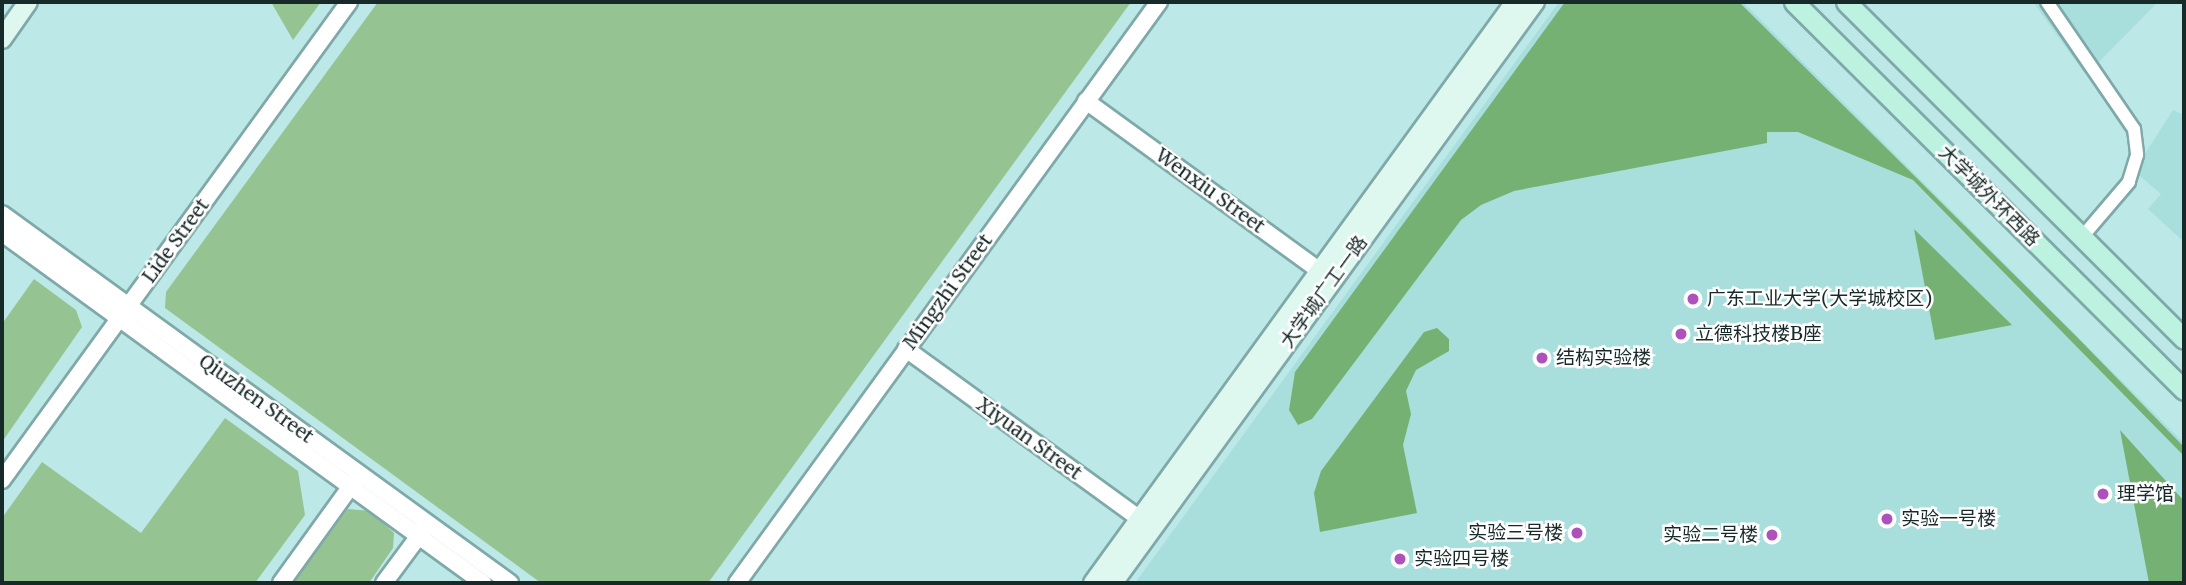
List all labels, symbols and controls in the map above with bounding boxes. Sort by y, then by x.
street label: 大学城外环西路 [1934,141,2044,251]
street label: Wenxiu Street [1151,144,1269,238]
street label: Lide Street [138,195,214,287]
street label: Mingzhi Street [899,230,997,354]
street label: 大学城广工一路 [1276,231,1372,353]
place label: 广东工业大学(大学城校区) [1707,288,1932,310]
marker: 广东工业大学(大学城校区) [1685,291,1701,307]
place label: 立德科技楼B座 [1695,323,1822,345]
marker: 立德科技楼B座 [1673,326,1689,342]
place label: 结构实验楼 [1556,347,1651,369]
street label: Qiuzhen Street [194,350,318,448]
marker: 结构实验楼 [1534,350,1550,366]
street label: Xiyuan Street [972,393,1086,485]
place label: 理学馆 [2117,483,2174,505]
marker: 理学馆 [2095,486,2111,502]
place label: 实验一号楼 [1901,508,1996,530]
marker: 实验一号楼 [1879,511,1895,527]
place label: 实验三号楼 [1468,522,1563,544]
place label: 实验二号楼 [1663,524,1758,546]
marker: 实验三号楼 [1569,525,1585,541]
marker: 实验二号楼 [1764,527,1780,543]
place label: 实验四号楼 [1414,548,1509,570]
marker: 实验四号楼 [1392,551,1408,567]

